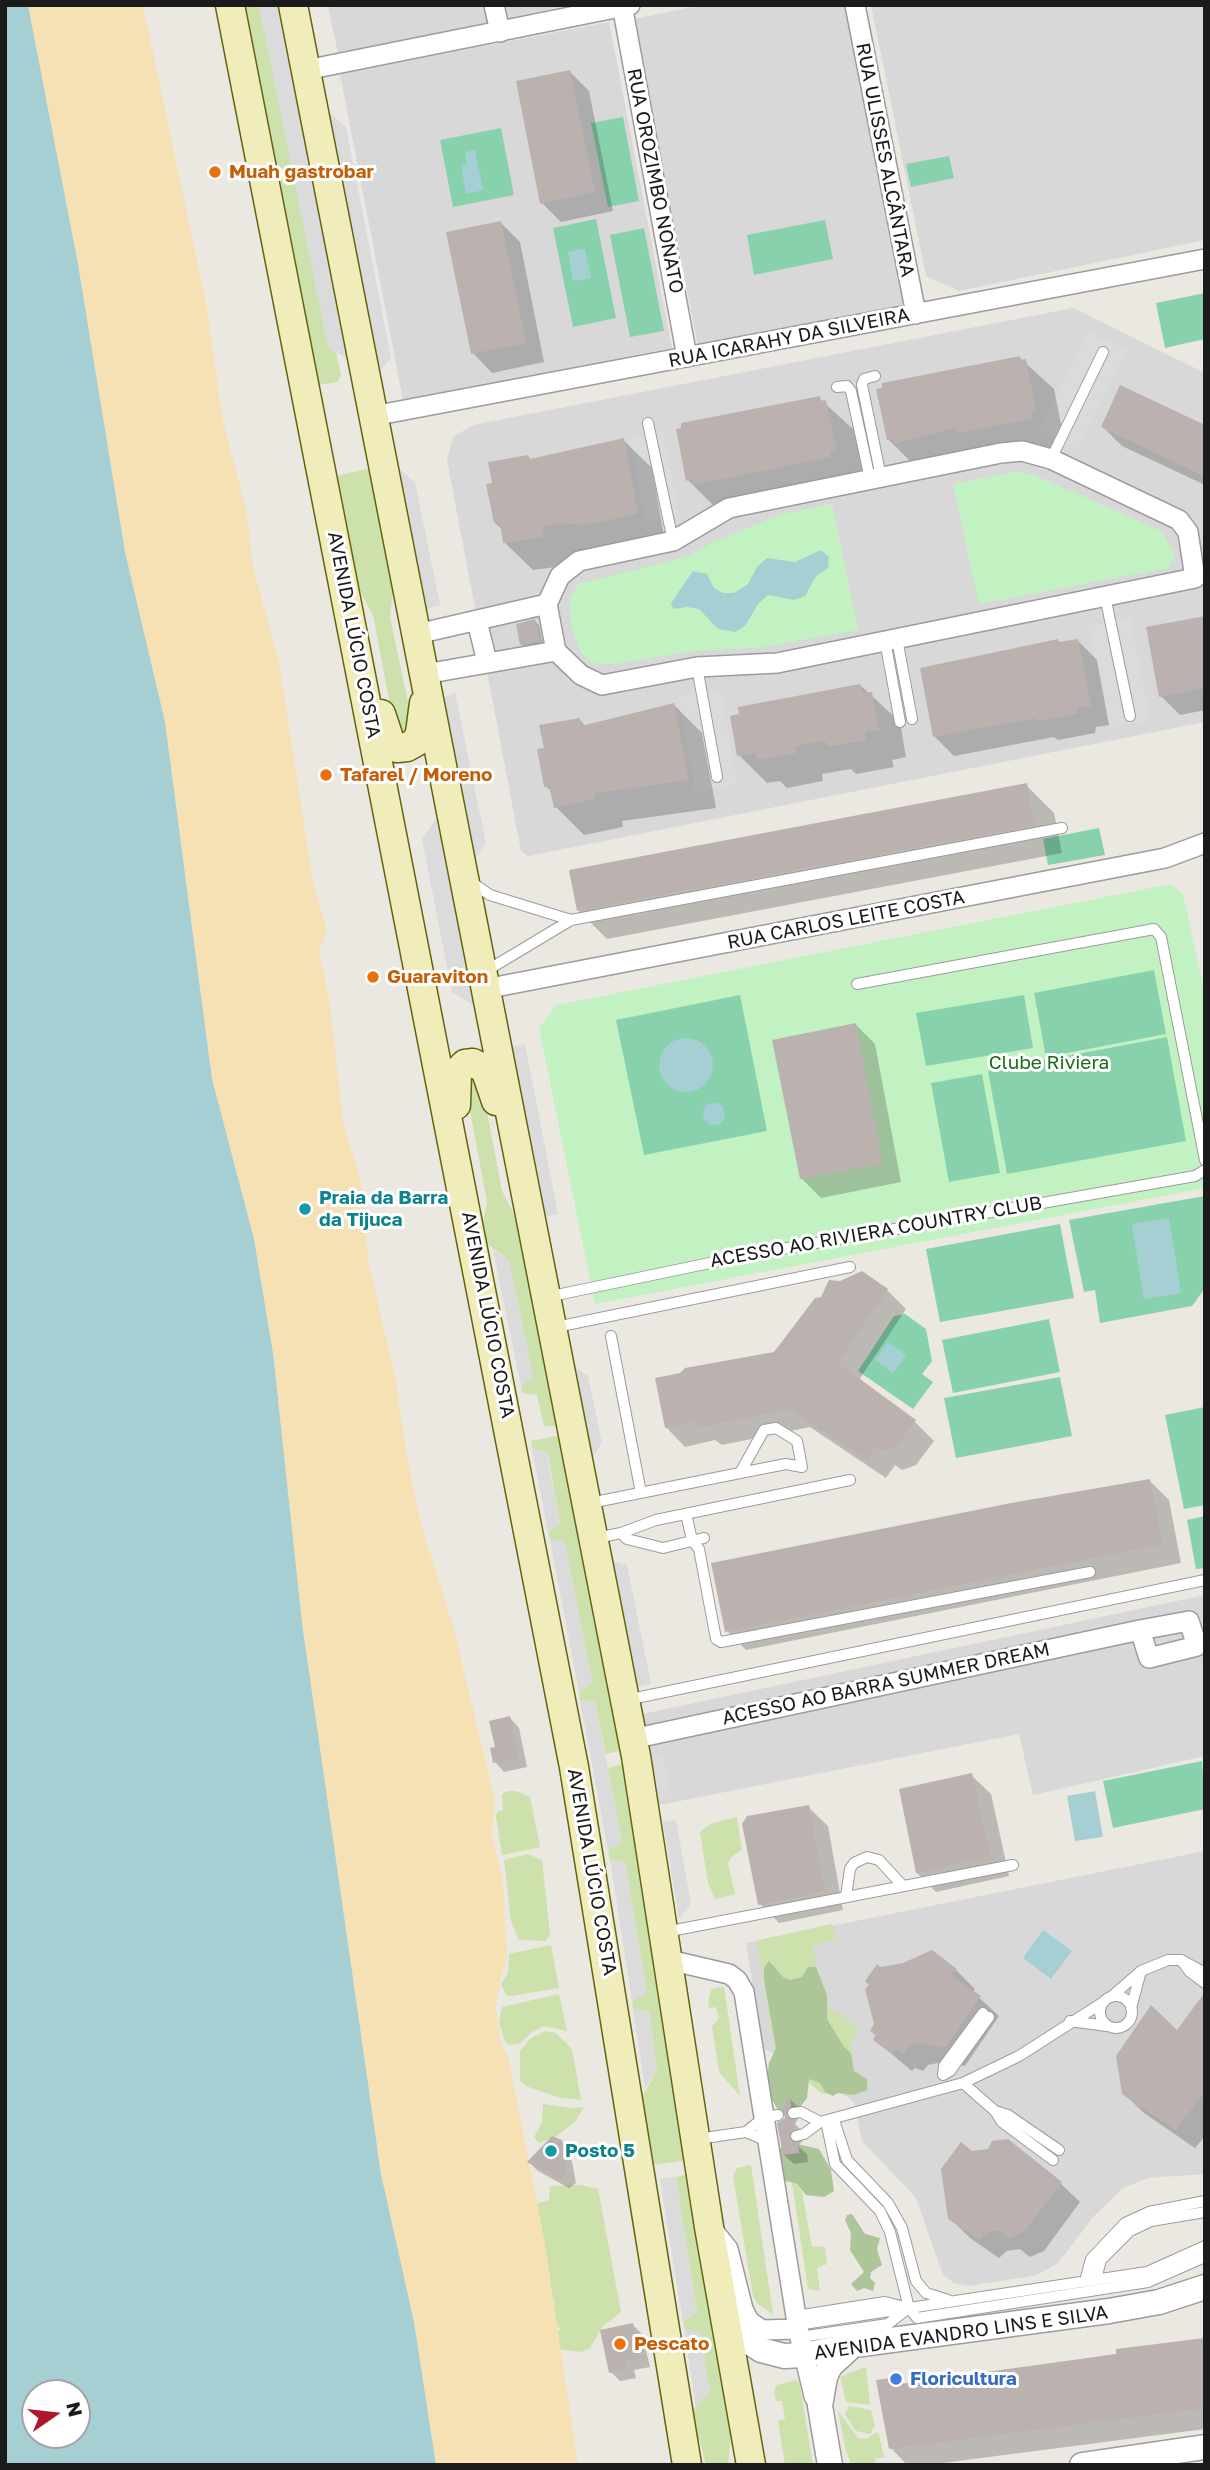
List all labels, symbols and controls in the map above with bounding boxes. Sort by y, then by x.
street label: RUA ULISSES ALCÂNTARA [851,41,919,279]
street label: RUA OROZIMBO NONATO [622,66,688,296]
place label: Muah gastrobar [229,161,374,183]
marker: Muah gastrobar [207,164,223,180]
street label: RUA ICARAHY DA SILVEIRA [667,303,911,373]
street label: AVENIDA LÚCIO COSTA [323,530,385,740]
place label: Tafarel / Moreno [340,764,492,786]
marker: Tafarel / Moreno [318,767,334,783]
street label: RUA CARLOS LEITE COSTA [725,886,967,954]
place label: Guaraviton [387,966,488,988]
marker: Guaraviton [365,969,381,985]
park label: Clube Riviera [989,1052,1109,1074]
place label: Praia da Barra da Tijuca [319,1187,448,1231]
street label: ACESSO AO RIVIERA COUNTRY CLUB [708,1192,1044,1272]
marker: Praia da Barra da Tijuca [297,1201,313,1217]
street label: AVENIDA LÚCIO COSTA [457,1210,519,1420]
street label: ACESSO AO BARRA SUMMER DREAM [720,1638,1052,1730]
street label: AVENIDA LÚCIO COSTA [563,1767,621,1977]
place label: Posto 5 [565,2140,635,2162]
marker: Posto 5 [543,2143,559,2159]
street label: AVENIDA EVANDRO LINS E SILVA [813,2301,1109,2365]
place label: Pescato [634,2333,709,2355]
marker: Pescato [612,2336,628,2352]
place label: Floricultura [910,2368,1017,2390]
marker: Floricultura [888,2371,904,2387]
north arrow [21,2379,91,2449]
text: N [62,2399,88,2419]

